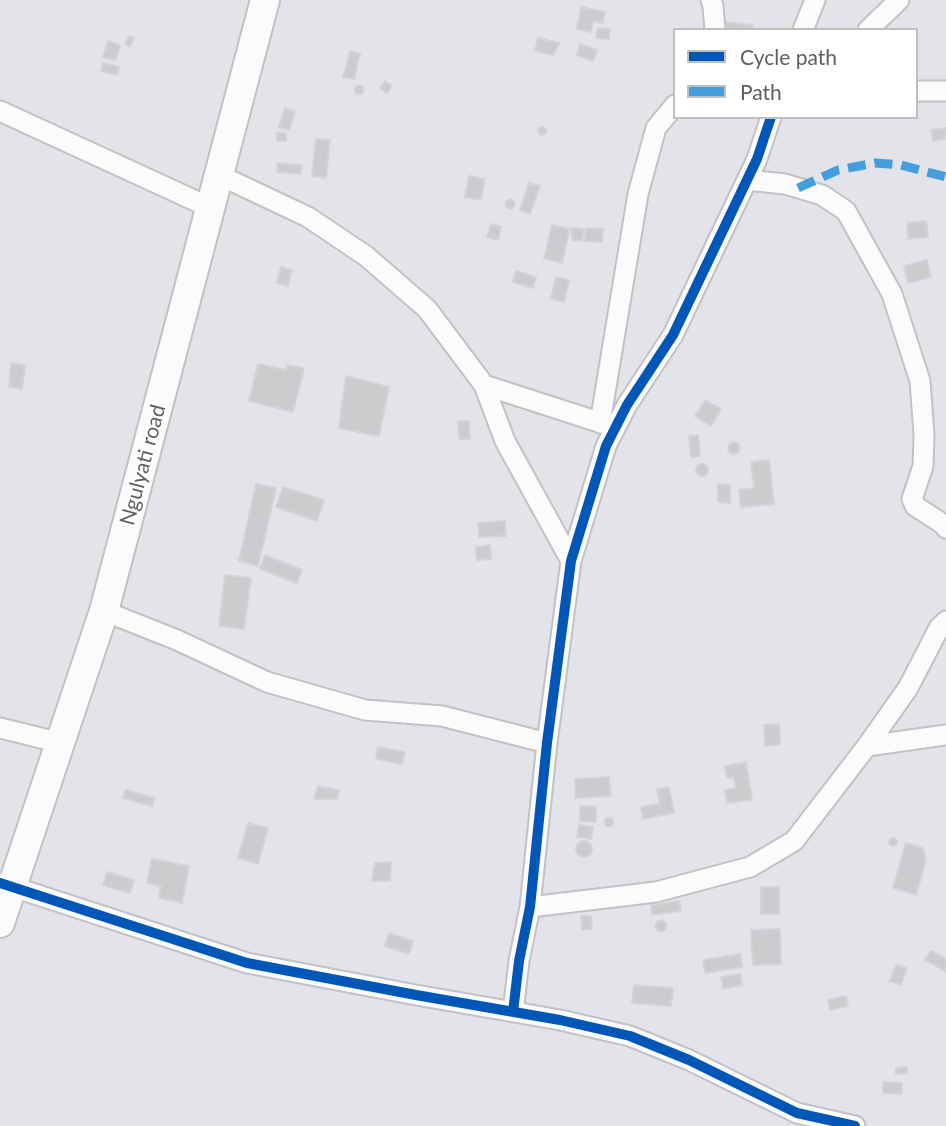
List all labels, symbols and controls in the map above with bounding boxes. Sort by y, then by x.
legend [673,28,918,119]
text: Cycle path [740,44,837,69]
text: Path [740,79,782,104]
street label: Ngulyati road [115,402,171,528]

